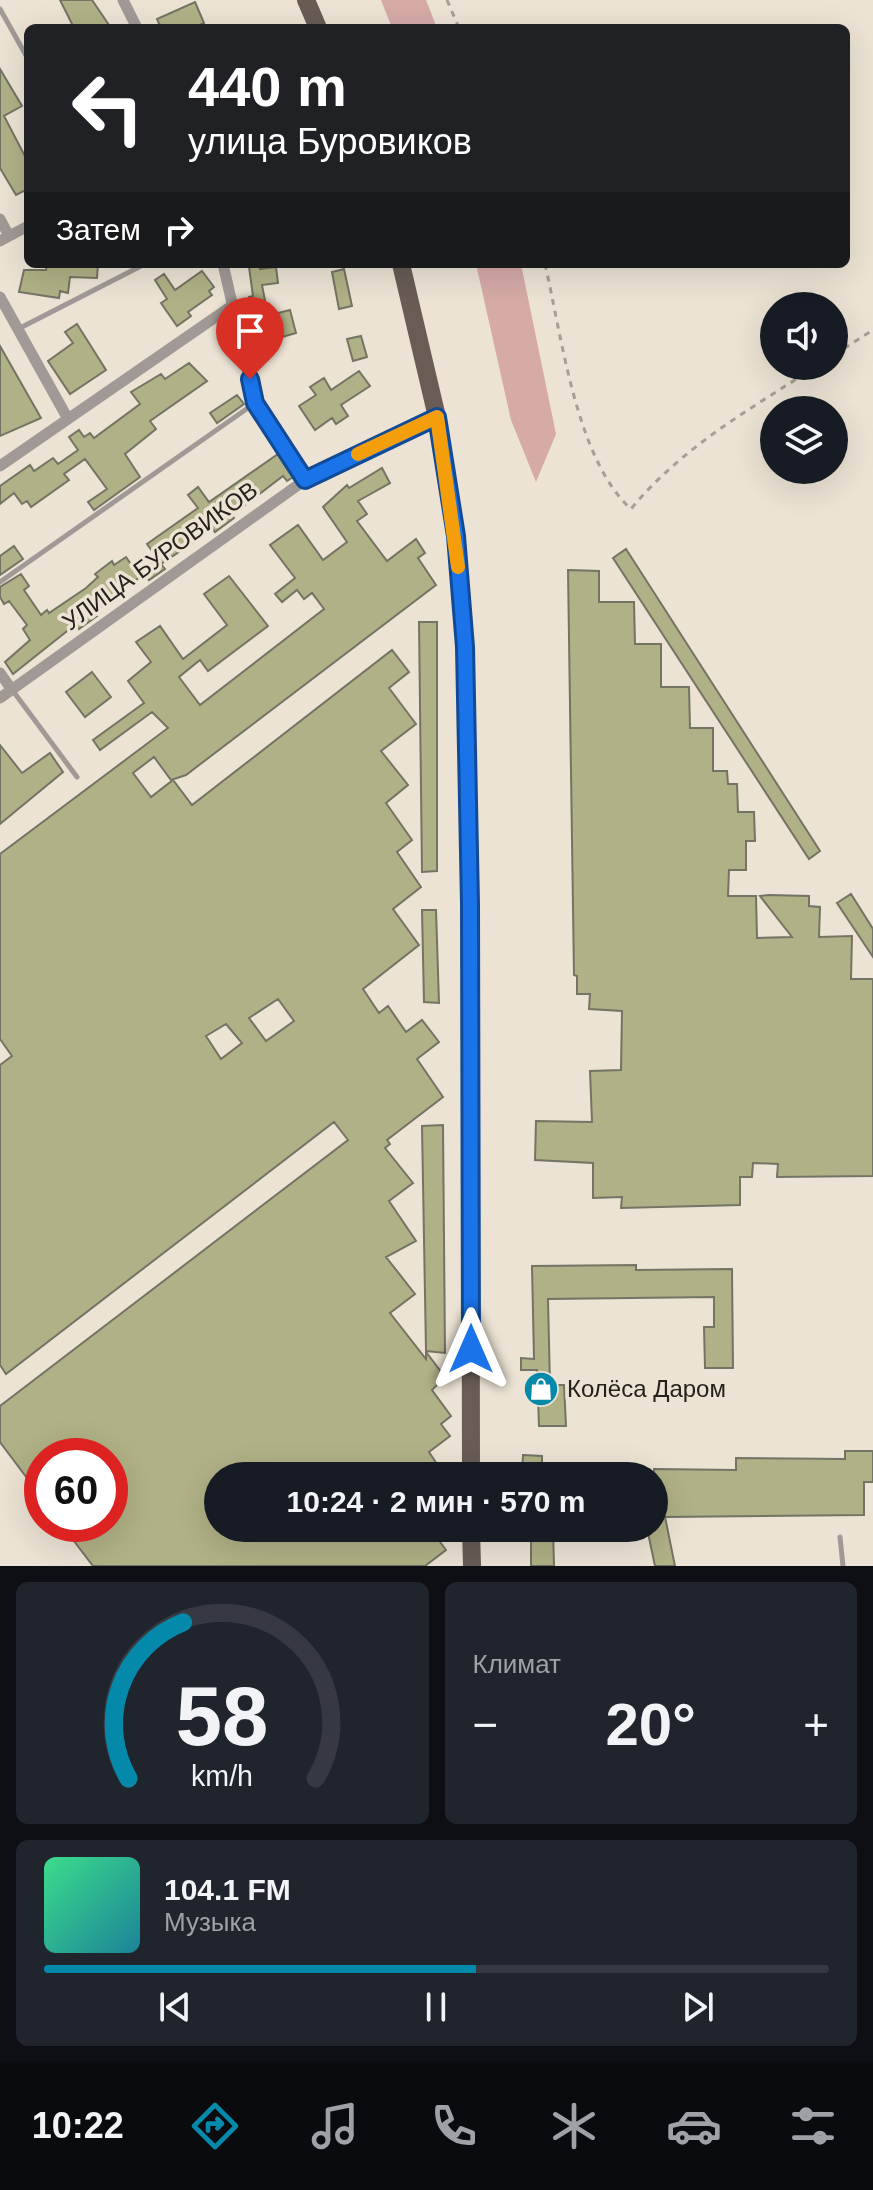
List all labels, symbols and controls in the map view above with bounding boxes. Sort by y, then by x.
text: 440 m [188,55,347,118]
icon: left [56,56,160,160]
text: улица Буровиков [188,121,472,162]
icon: right [157,208,201,252]
text: Затем [56,213,141,246]
map controls [760,292,848,484]
button: sound [760,292,848,380]
pin [216,297,284,379]
icon: arrive [228,309,272,353]
button: layers [760,396,848,484]
street label: УЛИЦА БУРОВИКОВ [57,476,262,635]
position arrow [429,1307,513,1391]
shop icon: Колёса Даром [522,1370,560,1408]
place label: Колёса Даром [567,1375,726,1402]
speed limit sign: 60 [24,1438,128,1542]
text: 10:24 · 2 мин · 570 m [287,1485,585,1518]
text: Климат [473,1649,561,1679]
text: 58 [176,1670,269,1763]
text: 20° [605,1691,696,1758]
text: − [473,1700,498,1749]
text: + [803,1700,829,1749]
text: km/h [191,1760,253,1792]
text: 104.1 FM [164,1873,291,1906]
text: Музыка [164,1907,256,1937]
icon: previous [153,1985,197,2029]
icon: pause [414,1985,458,2029]
icon: next [676,1985,720,2029]
icon: directions [187,2098,243,2154]
icon: music [307,2098,363,2154]
icon: phone [426,2098,482,2154]
icon: climate [546,2098,602,2154]
icon: car [666,2098,722,2154]
icon: filters [785,2098,841,2154]
text: 10:22 [32,2105,124,2146]

